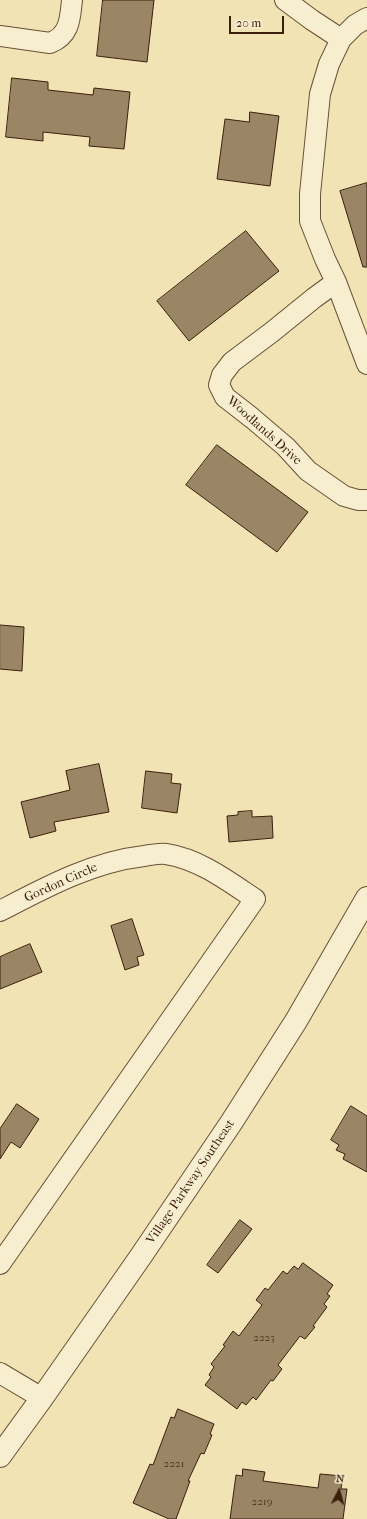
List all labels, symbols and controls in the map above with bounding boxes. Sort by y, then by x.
scale bar [231,8,286,34]
text: 20 m [236,16,261,30]
street label: Woodlands Drive [223,393,305,469]
street label: Gordon Circle [22,860,100,906]
street label: Village Parkway Southeast [143,1117,239,1247]
house number: 2223 [253,1331,275,1345]
house number: 2221 [164,1457,184,1471]
north arrow [319,1471,359,1511]
text: N [335,1472,345,1485]
house number: 2219 [251,1495,273,1509]

